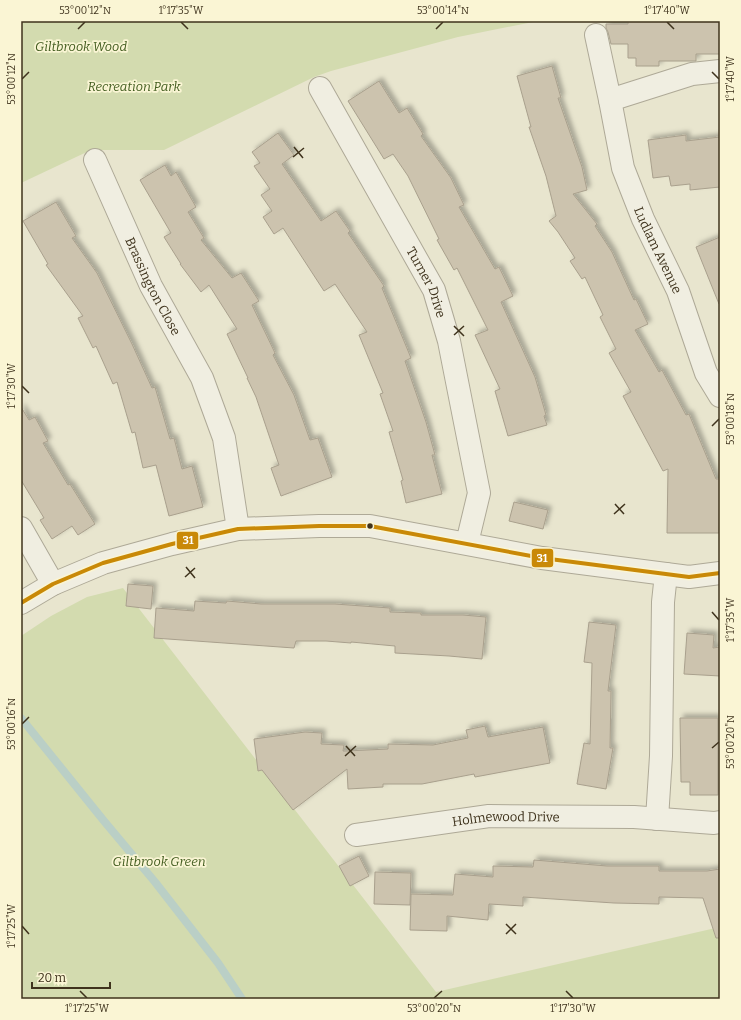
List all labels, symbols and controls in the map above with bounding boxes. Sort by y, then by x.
text: 53°00'12"N [59,5,111,17]
text: 1°17'35"W [159,5,204,17]
text: 53°00'14"N [417,5,469,17]
text: 1°17'40"W [644,5,691,17]
park label: Giltbrook Wood [35,39,127,54]
text: 53°00'12"N [6,53,18,105]
text: 1°17'40"W [725,55,737,102]
park label: Recreation Park [88,79,181,94]
street label: Ludlam Avenue [631,205,685,296]
street label: Brassington Close [123,235,184,338]
street label: Turner Drive [404,244,449,319]
text: 1°17'30"W [6,362,18,409]
text: 53°00'18"N [725,393,737,445]
unlabelled marker [365,521,375,531]
line badge: 31 [176,531,199,550]
text: 31 [182,534,194,547]
line badge: 31 [531,548,554,568]
text: 31 [536,552,548,565]
text: 1°17'35"W [725,597,737,642]
text: 53°00'16"N [6,698,18,750]
text: 53°00'20"N [725,715,737,769]
street label: Holmewood Drive [451,808,560,829]
park label: Giltbrook Green [112,854,206,869]
text: 1°17'25"W [6,903,18,948]
scale bar [32,964,110,990]
text: 20 m [38,971,67,985]
text: 1°17'25"W [65,1003,110,1015]
text: 53°00'20"N [407,1003,461,1015]
text: 1°17'30"W [550,1003,597,1015]

